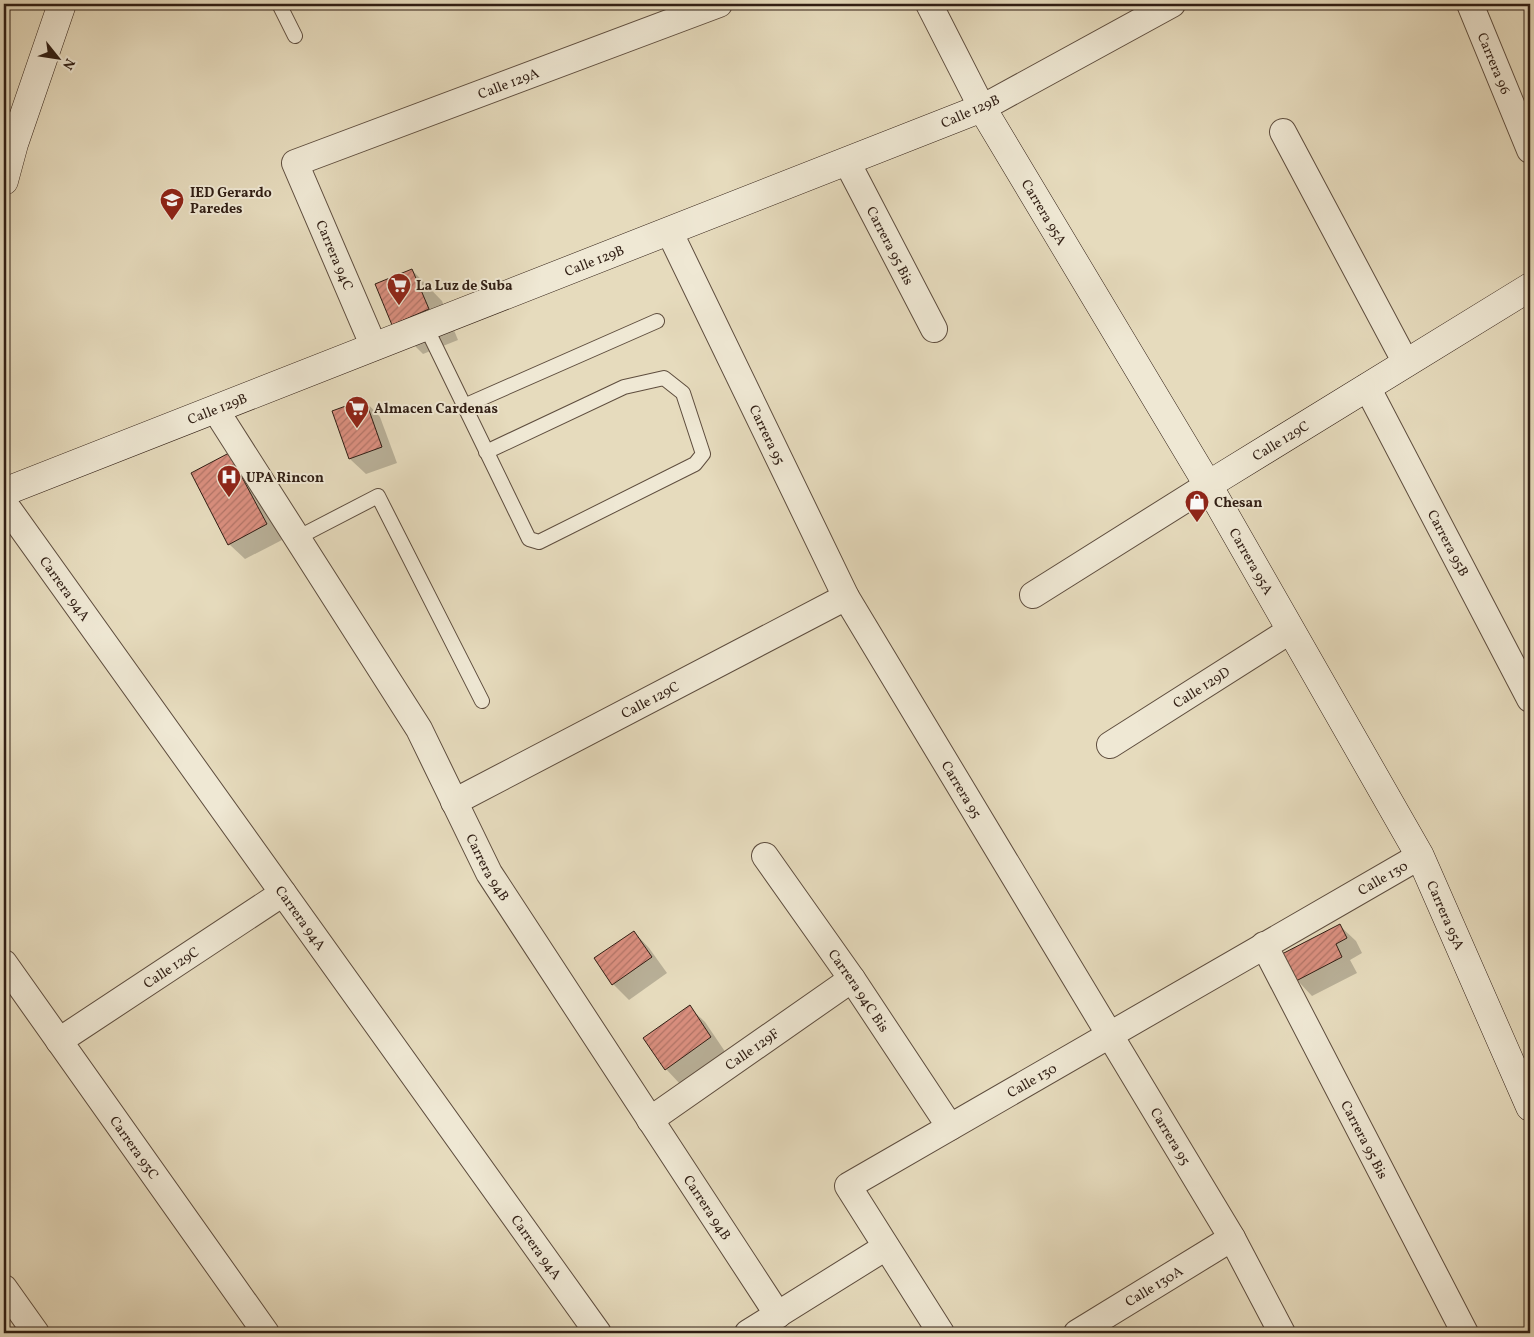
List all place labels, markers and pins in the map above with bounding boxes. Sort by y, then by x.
place label: IED Gerardo Paredes [190,184,272,219]
school or university icon: IED Gerardo Paredes [159,187,185,221]
supermarket icon: La Luz de Suba [386,272,412,306]
place label: La Luz de Suba [416,277,513,296]
supermarket icon: Almacen Cardenas [344,395,370,429]
place label: Almacen Cardenas [374,400,498,419]
hospital icon: UPA Rincon [216,464,242,498]
place label: UPA Rincon [246,469,324,488]
shop icon: Chesan [1184,489,1210,523]
place label: Chesan [1214,494,1262,513]

